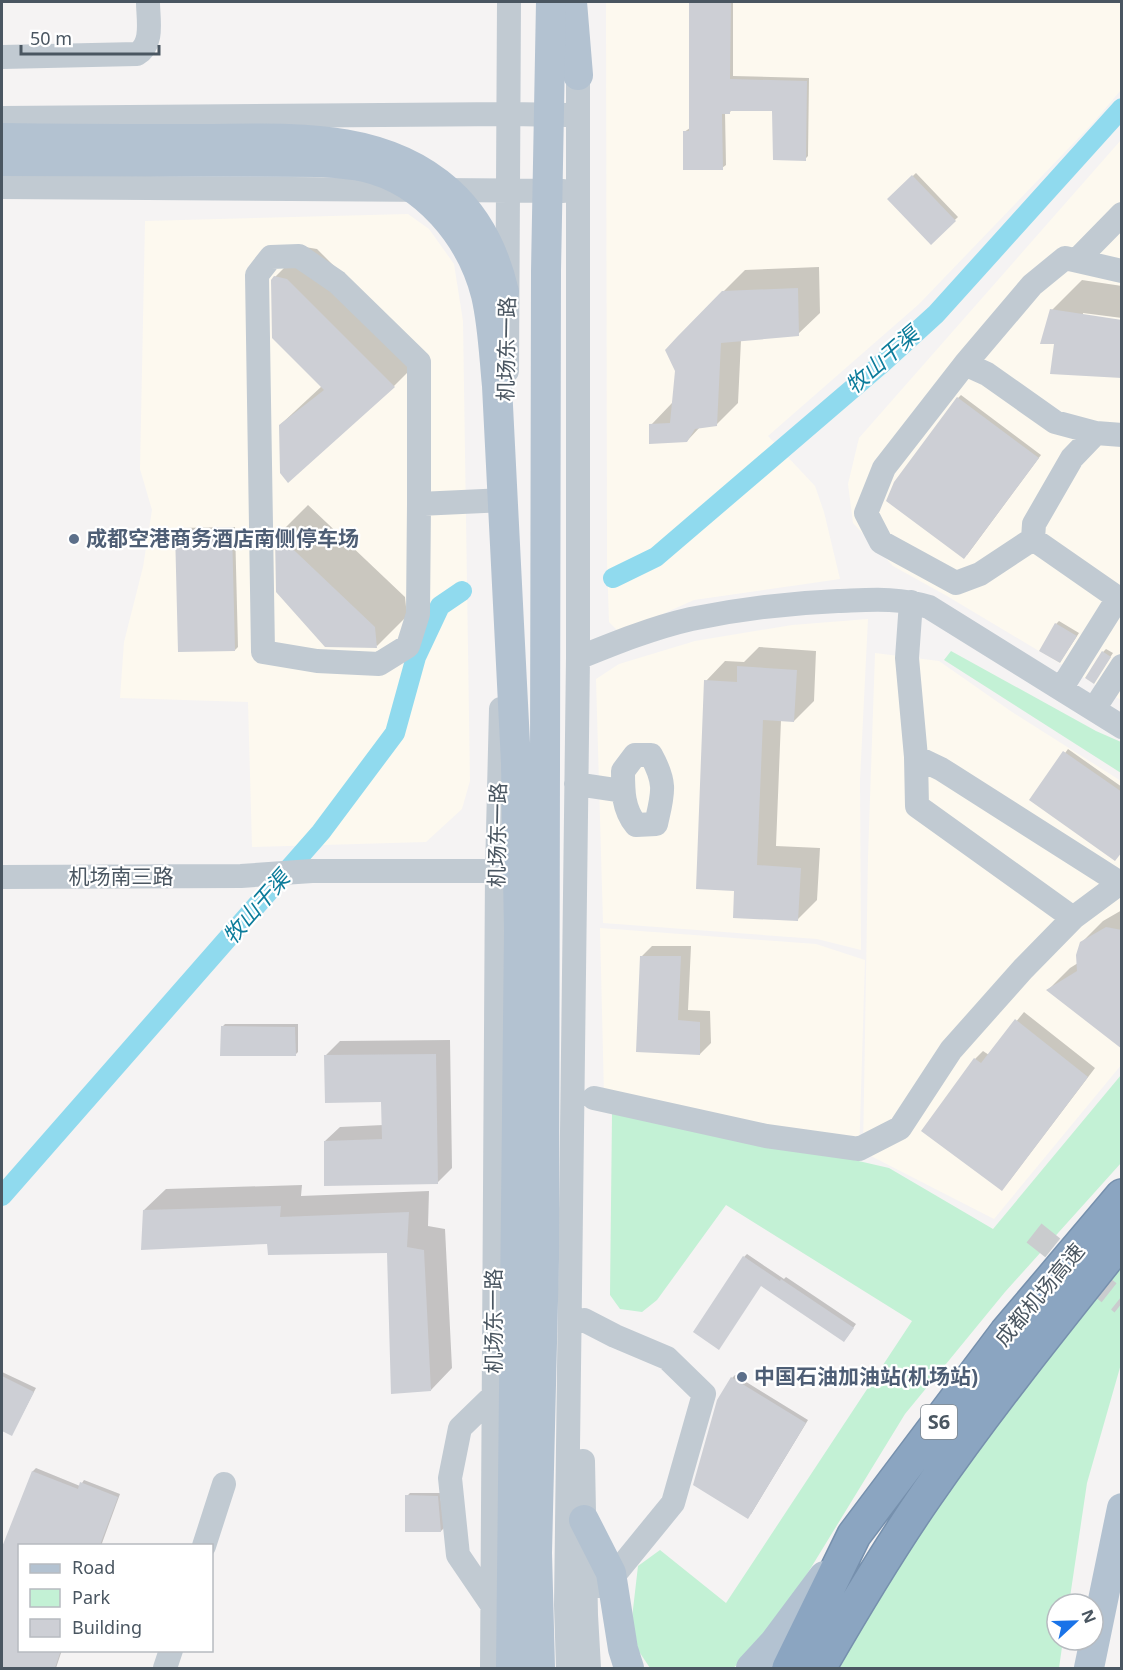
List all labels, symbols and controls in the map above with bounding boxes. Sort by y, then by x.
scale bar [21,18,159,56]
text: 50 m [30,26,72,50]
street label: 机场东一路 [491,296,521,402]
water label: 牧山干渠 [838,317,927,399]
place label: 成都空港商务酒店南侧停车场 [86,524,359,552]
marker: 成都空港商务酒店南侧停车场 [67,532,81,546]
street label: 机场东一路 [482,782,512,888]
water label: 牧山干渠 [215,861,297,949]
street label: 机场南三路 [69,862,174,890]
street label: 成都机场高速 [988,1237,1090,1352]
street label: 机场东一路 [479,1269,507,1374]
place label: 中国石油加油站(机场站) [754,1362,978,1390]
marker: 中国石油加油站(机场站) [735,1370,749,1384]
road number: S6 [921,1405,957,1439]
legend [18,1544,213,1652]
text: Road [72,1555,115,1579]
text: Park [72,1585,110,1609]
north arrow [1045,1592,1105,1652]
text: N [1076,1606,1102,1627]
text: Building [72,1615,142,1639]

